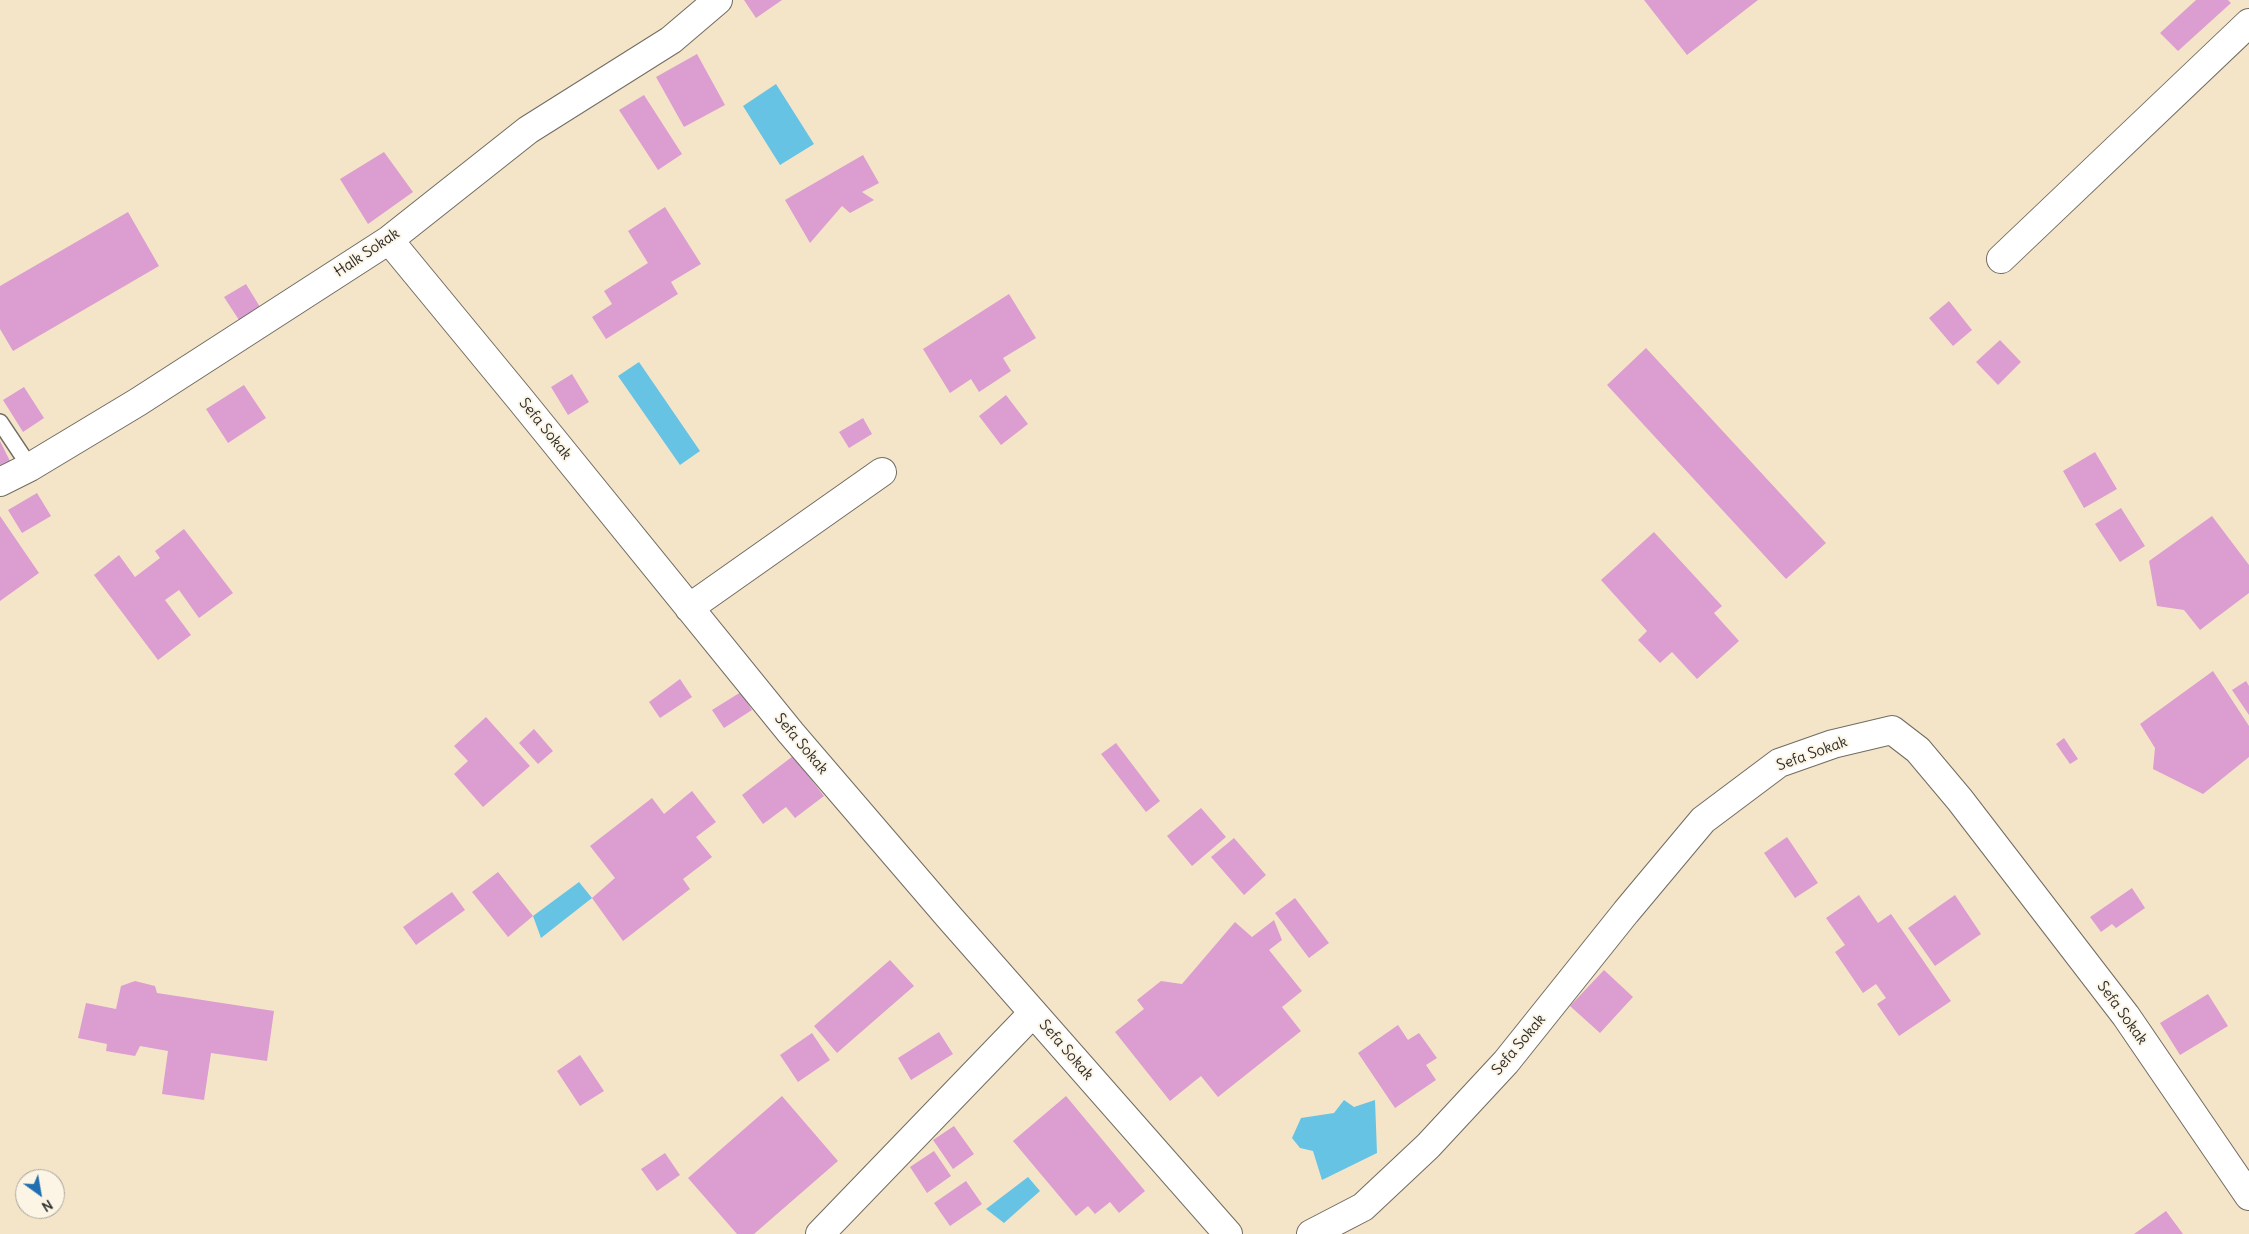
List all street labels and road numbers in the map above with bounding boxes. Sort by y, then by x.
street label: Halk Sokak [331,225,403,281]
street label: Sefa Sokak [515,395,575,463]
street label: Sefa Sokak [770,710,832,778]
street label: Sefa Sokak [1774,733,1850,775]
street label: Sefa Sokak [2093,978,2151,1048]
street label: Sefa Sokak [1488,1011,1550,1079]
street label: Sefa Sokak [1035,1016,1097,1084]

